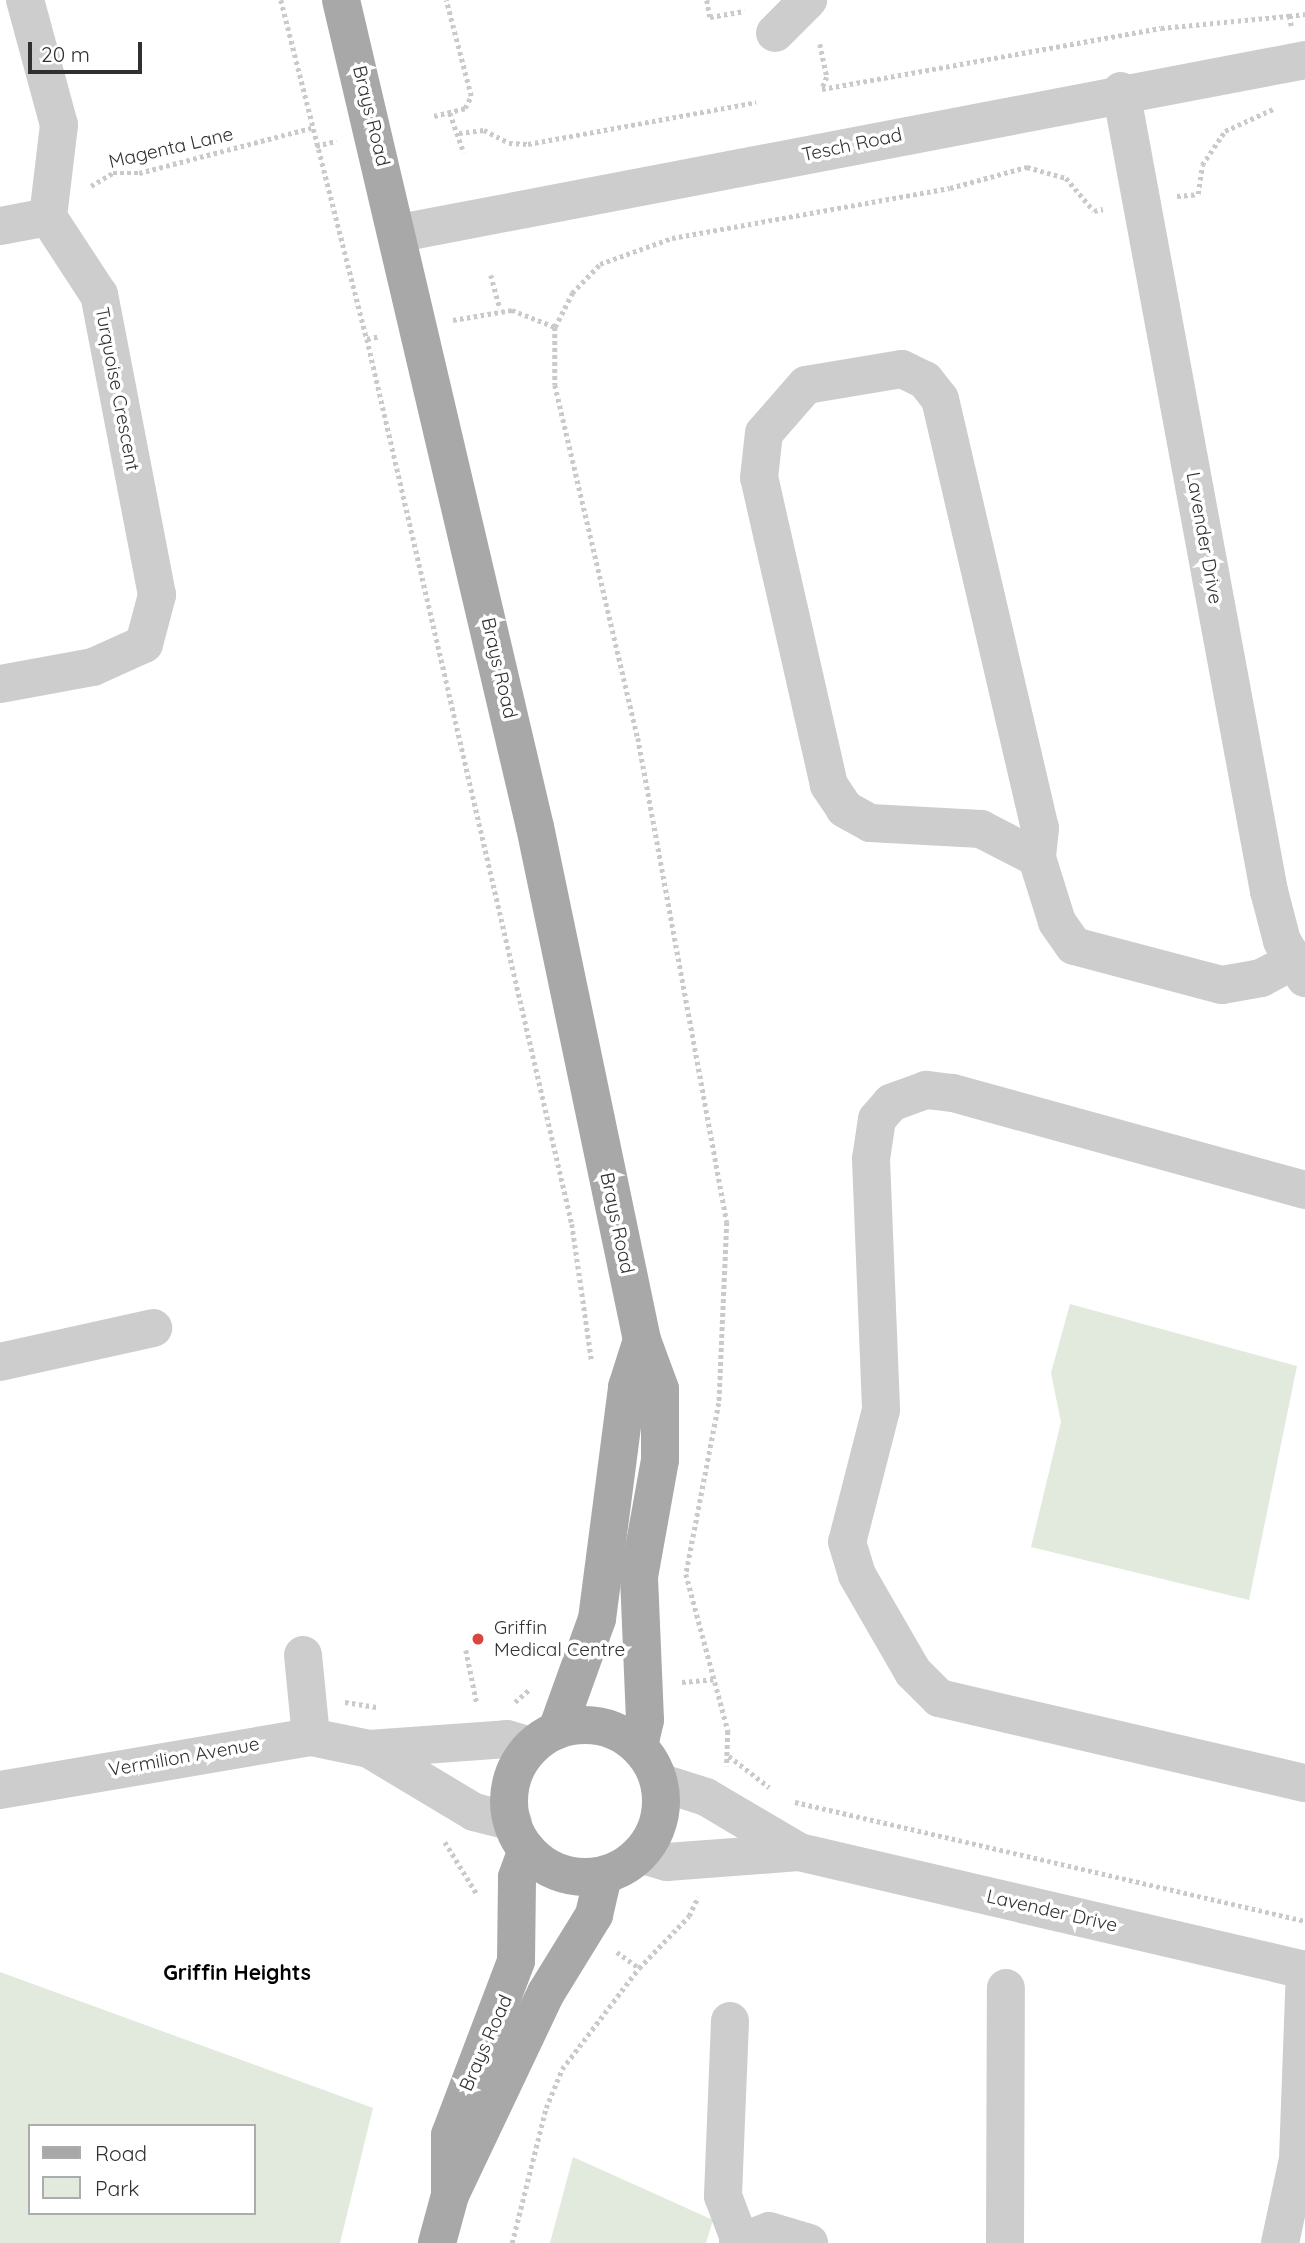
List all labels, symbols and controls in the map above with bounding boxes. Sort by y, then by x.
scale bar [32,28,145,72]
text: 20 m [41,41,90,67]
street label: Brays Road [348,63,394,169]
street label: Magenta Lane [107,123,235,173]
street label: Tesch Road [800,123,904,167]
street label: Turquoise Crescent [90,305,144,473]
street label: Lavender Drive [1181,470,1227,606]
street label: Brays Road [476,615,522,721]
street label: Brays Road [595,1170,639,1276]
place label: Griffin Medical Centre [494,1617,625,1661]
marker: Griffin Medical Centre [468,1629,488,1649]
street label: Vermilion Avenue [107,1733,261,1781]
street label: Lavender Drive [984,1885,1120,1937]
district label: Griffin Heights [163,1959,311,1985]
street label: Brays Road [455,1991,517,2095]
legend [28,2124,256,2215]
text: Road [95,2140,147,2166]
text: Park [95,2175,139,2201]

